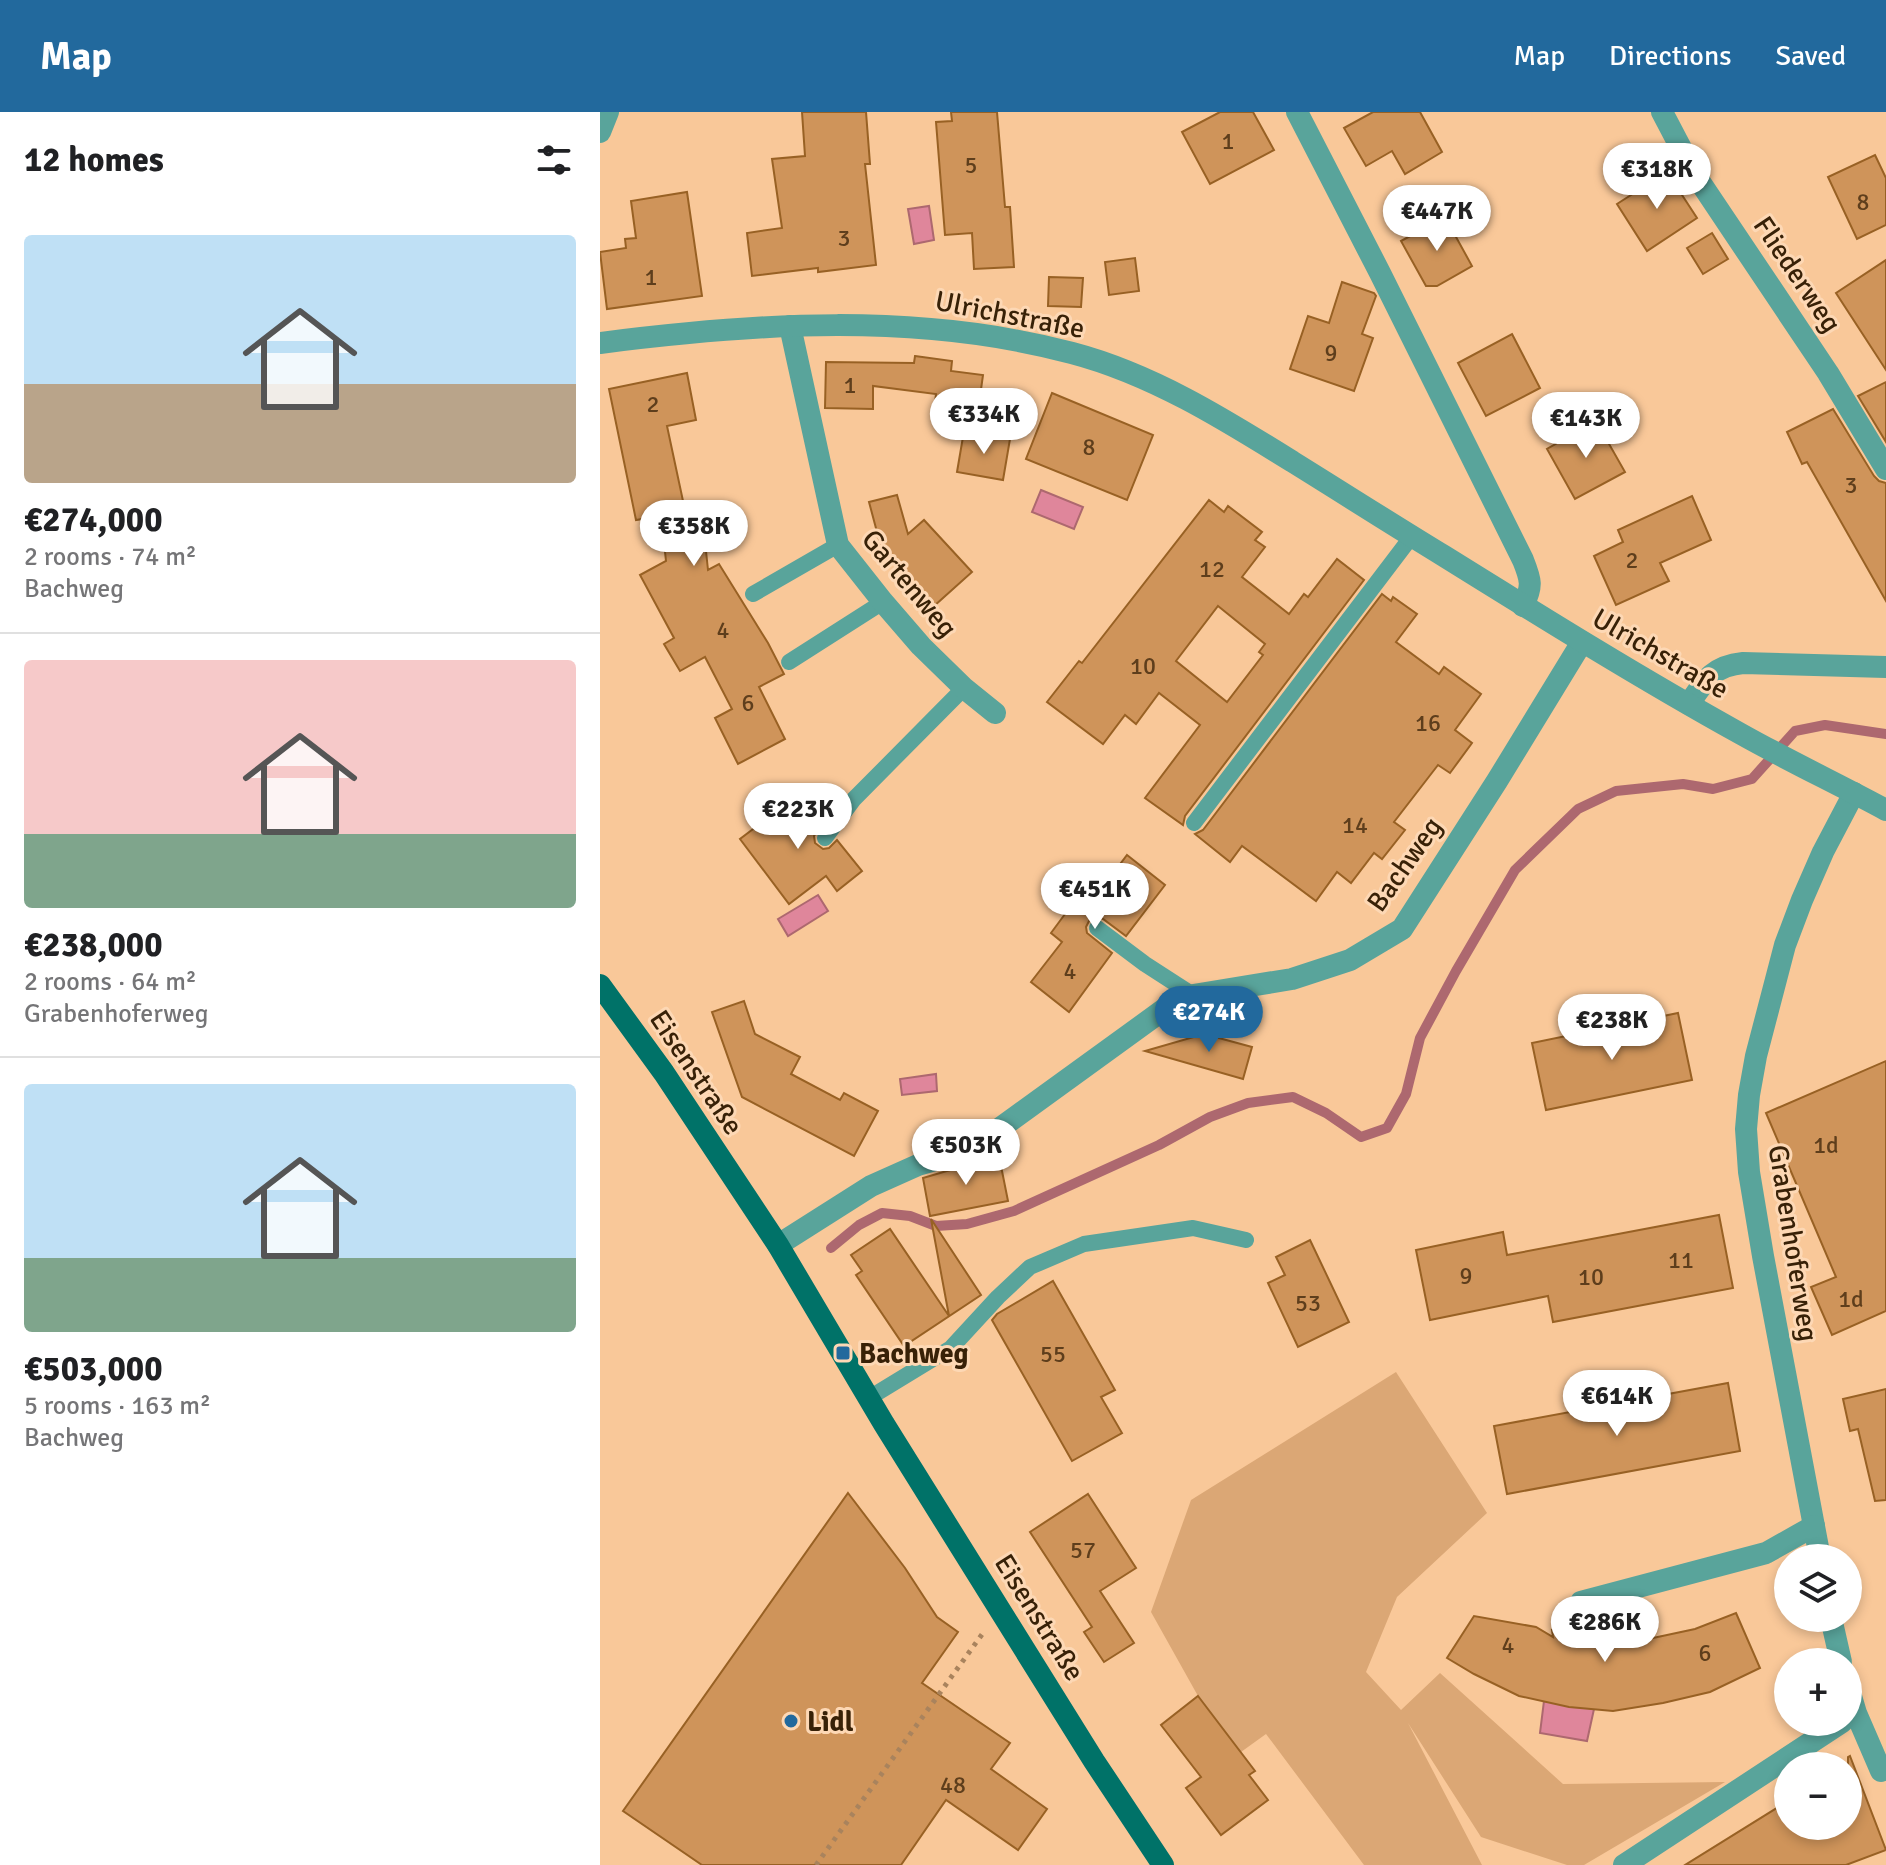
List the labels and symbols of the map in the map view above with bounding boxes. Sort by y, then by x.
house number: 1 [1222,126,1234,156]
pin: €318K [1601,143,1713,211]
house number: 5 [965,150,977,180]
pin: €447K [1381,185,1493,253]
house number: 8 [1857,187,1869,217]
street label: Fliederweg [1746,210,1848,339]
house number: 3 [838,223,850,253]
house number: 1 [645,262,657,292]
street label: Ulrichstraße [932,284,1088,346]
house number: 9 [1325,338,1337,368]
house number: 1 [844,370,856,400]
pin: €334K [928,388,1040,456]
house number: 2 [647,389,659,419]
pin: €143K [1530,392,1642,460]
house number: 8 [1083,432,1095,462]
house number: 3 [1845,470,1857,500]
pin: €358K [638,500,750,568]
street label: Gartenweg [854,523,964,644]
house number: 2 [1626,545,1638,575]
house number: 12 [1199,554,1225,584]
street label: Ulrichstraße [1586,601,1735,707]
house number: 4 [717,615,730,645]
house number: 10 [1130,651,1156,681]
house number: 6 [742,688,754,718]
house number: 16 [1415,708,1441,738]
pin: €223K [742,783,854,851]
house number: 14 [1342,810,1368,840]
street label: Bachweg [1360,811,1450,918]
pin: €451K [1039,863,1151,931]
house number: 4 [1064,956,1077,986]
pin: €274K [1153,986,1265,1054]
pin: €238K [1556,994,1668,1062]
street label: Eisenstraße [642,1004,750,1141]
pin: €503K [910,1119,1022,1187]
house number: 1d [1813,1130,1839,1160]
street label: Grabenhoferweg [1761,1142,1825,1344]
house number: 11 [1668,1245,1694,1275]
house number: 9 [1460,1261,1472,1291]
house number: 10 [1578,1262,1604,1292]
house number: 1d [1838,1284,1864,1314]
house number: 53 [1295,1288,1321,1318]
place label: Bachweg [859,1337,969,1371]
house number: 55 [1040,1339,1066,1369]
marker: Bachweg [834,1344,852,1362]
pin: €614K [1561,1370,1673,1438]
house number: 57 [1070,1535,1096,1565]
street label: Eisenstraße [987,1548,1091,1687]
pin: €286K [1549,1596,1661,1664]
house number: 4 [1502,1630,1515,1660]
house number: 6 [1699,1638,1711,1668]
place label: Lidl [807,1705,854,1739]
marker: Lidl [782,1712,800,1730]
house number: 48 [940,1770,966,1800]

